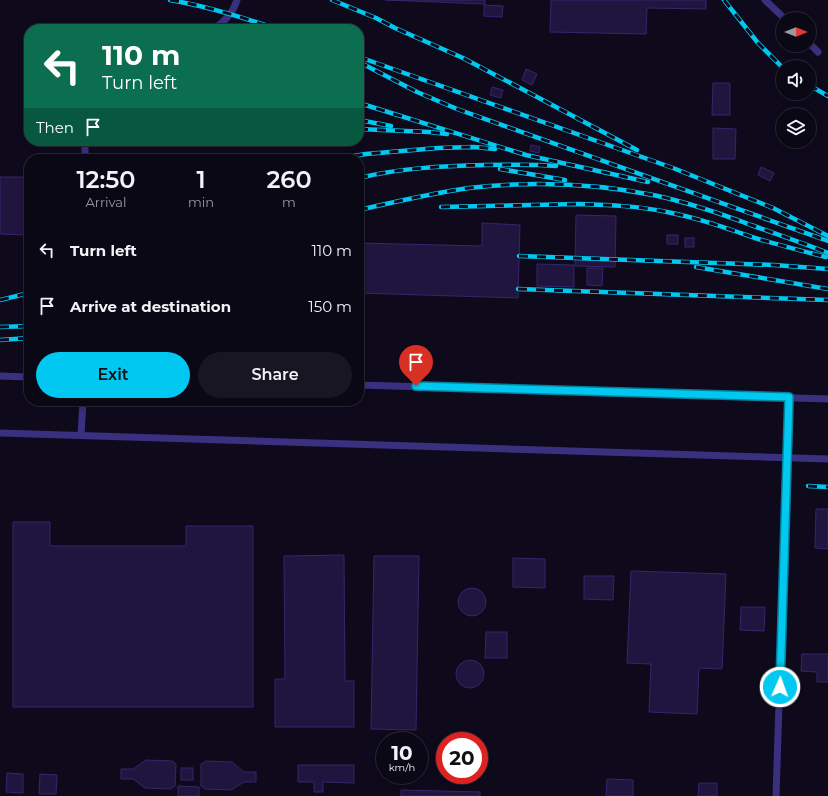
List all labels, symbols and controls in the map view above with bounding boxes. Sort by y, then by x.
north arrow [776,12,816,52]
map controls [776,12,816,148]
text: 110 m [102,38,180,72]
icon: left [36,40,88,92]
button: sound [776,60,816,100]
text: Turn left [102,72,177,94]
button: layers [776,108,816,148]
icon: arrive [82,116,104,138]
text: Then [36,118,74,137]
text: 12:50 [76,165,136,194]
text: 1 [196,165,206,194]
text: 260 [266,165,312,194]
text: Arrival [85,194,126,210]
text: min [188,194,214,210]
text: m [282,194,296,210]
icon: left [36,239,58,261]
text: Turn left [70,241,137,260]
text: 110 m [311,241,352,260]
icon: arrive [36,295,58,317]
text: Arrive at destination [70,297,231,316]
text: 150 m [308,297,352,316]
pin [399,345,433,386]
icon: arrive [405,351,427,373]
button: Exit [36,352,190,398]
button: Share [198,352,352,398]
position arrow [759,666,801,708]
speed limit sign: 20 [436,732,488,784]
text: 10 [391,741,413,765]
text: km/h [389,761,415,774]

